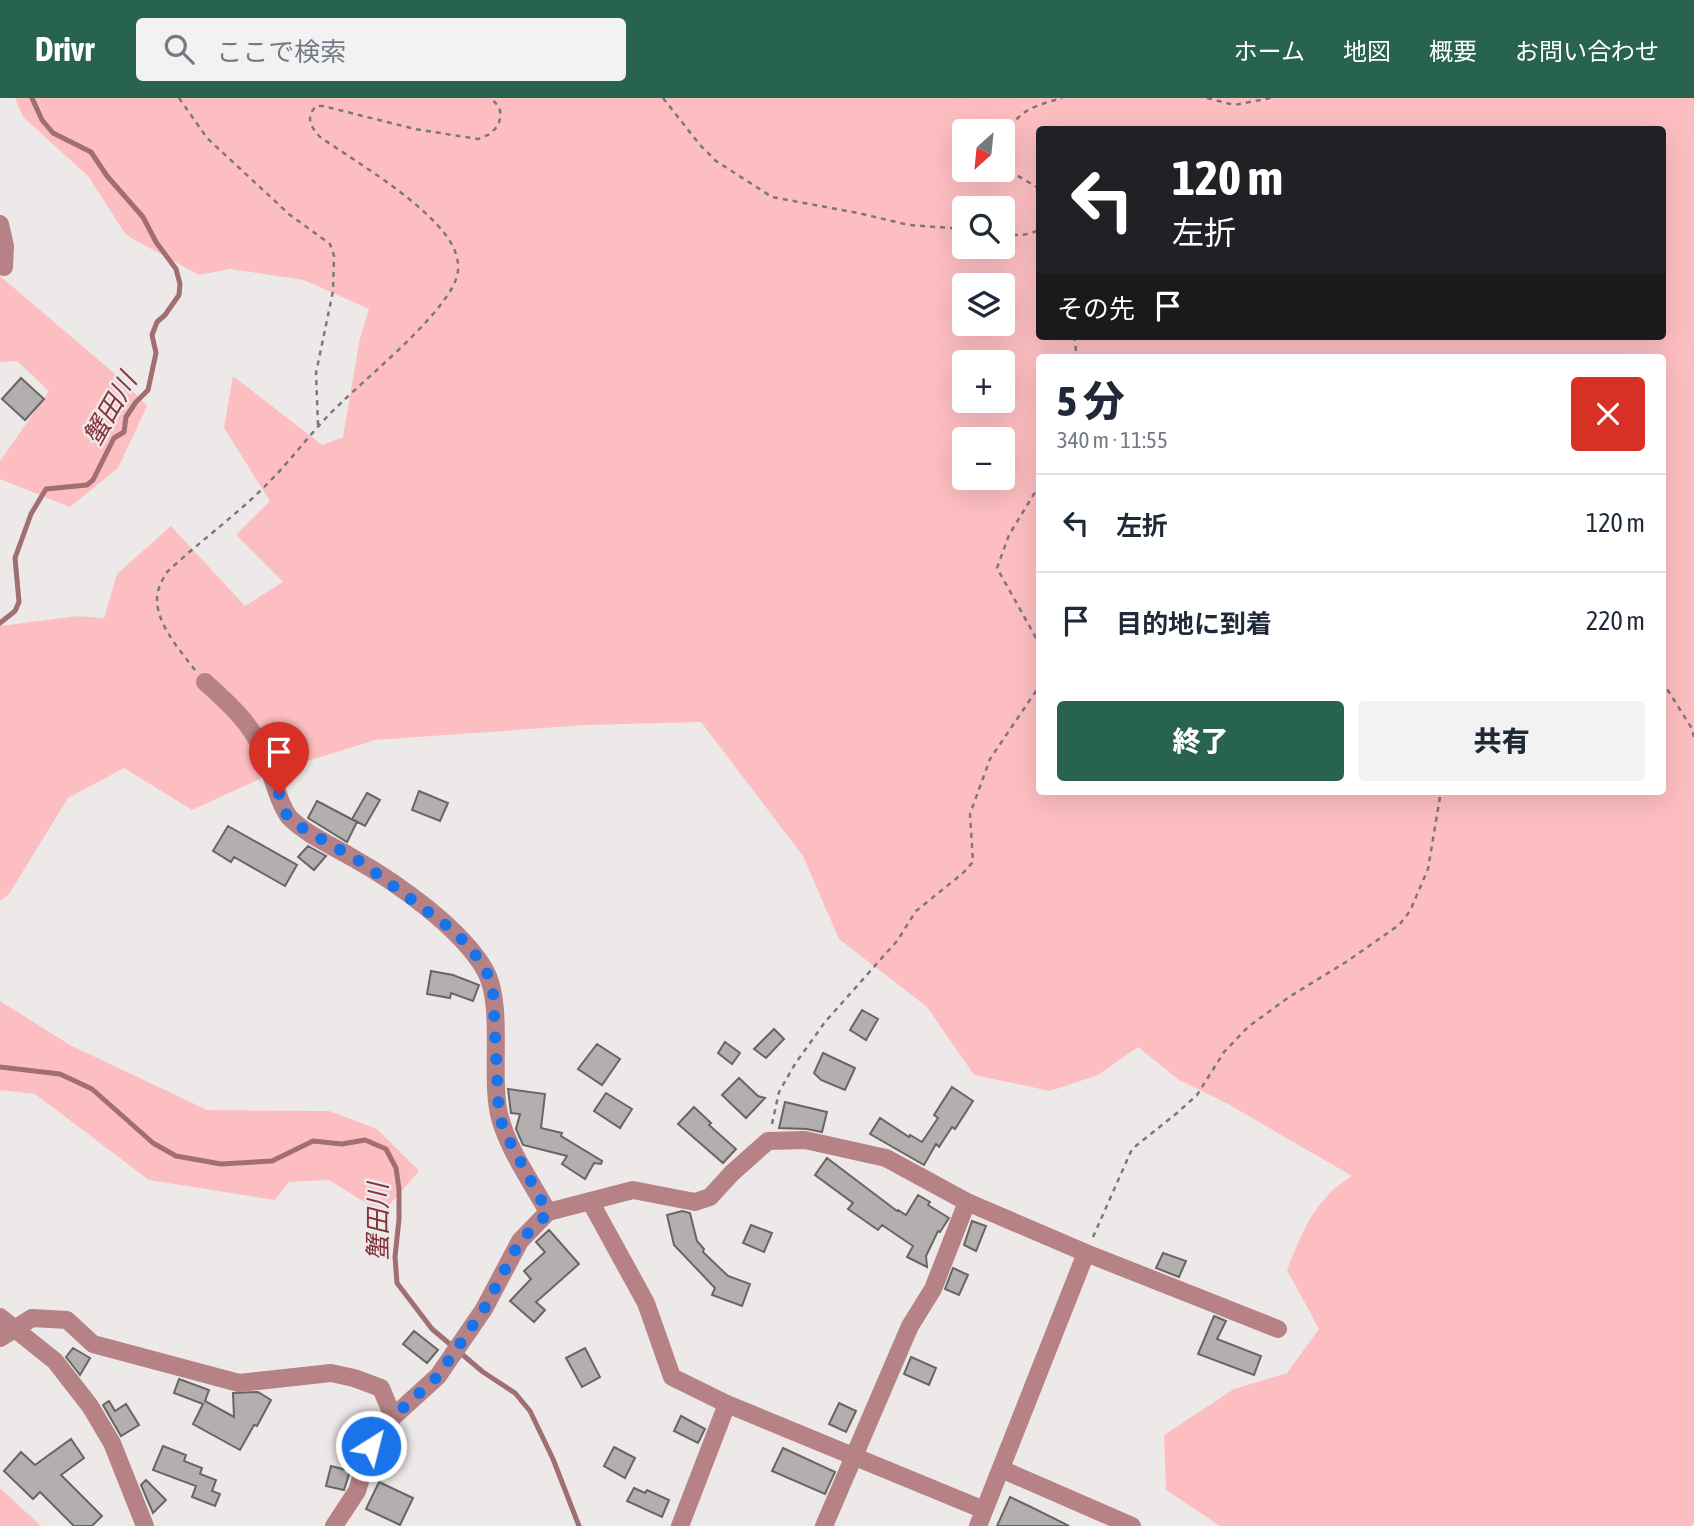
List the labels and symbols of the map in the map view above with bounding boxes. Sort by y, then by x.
north arrow [952,119,1015,182]
water label: 蟹田川 [78,365,144,450]
pin [249,722,309,794]
water label: 蟹田川 [363,1180,393,1261]
position arrow [334,1409,408,1483]

